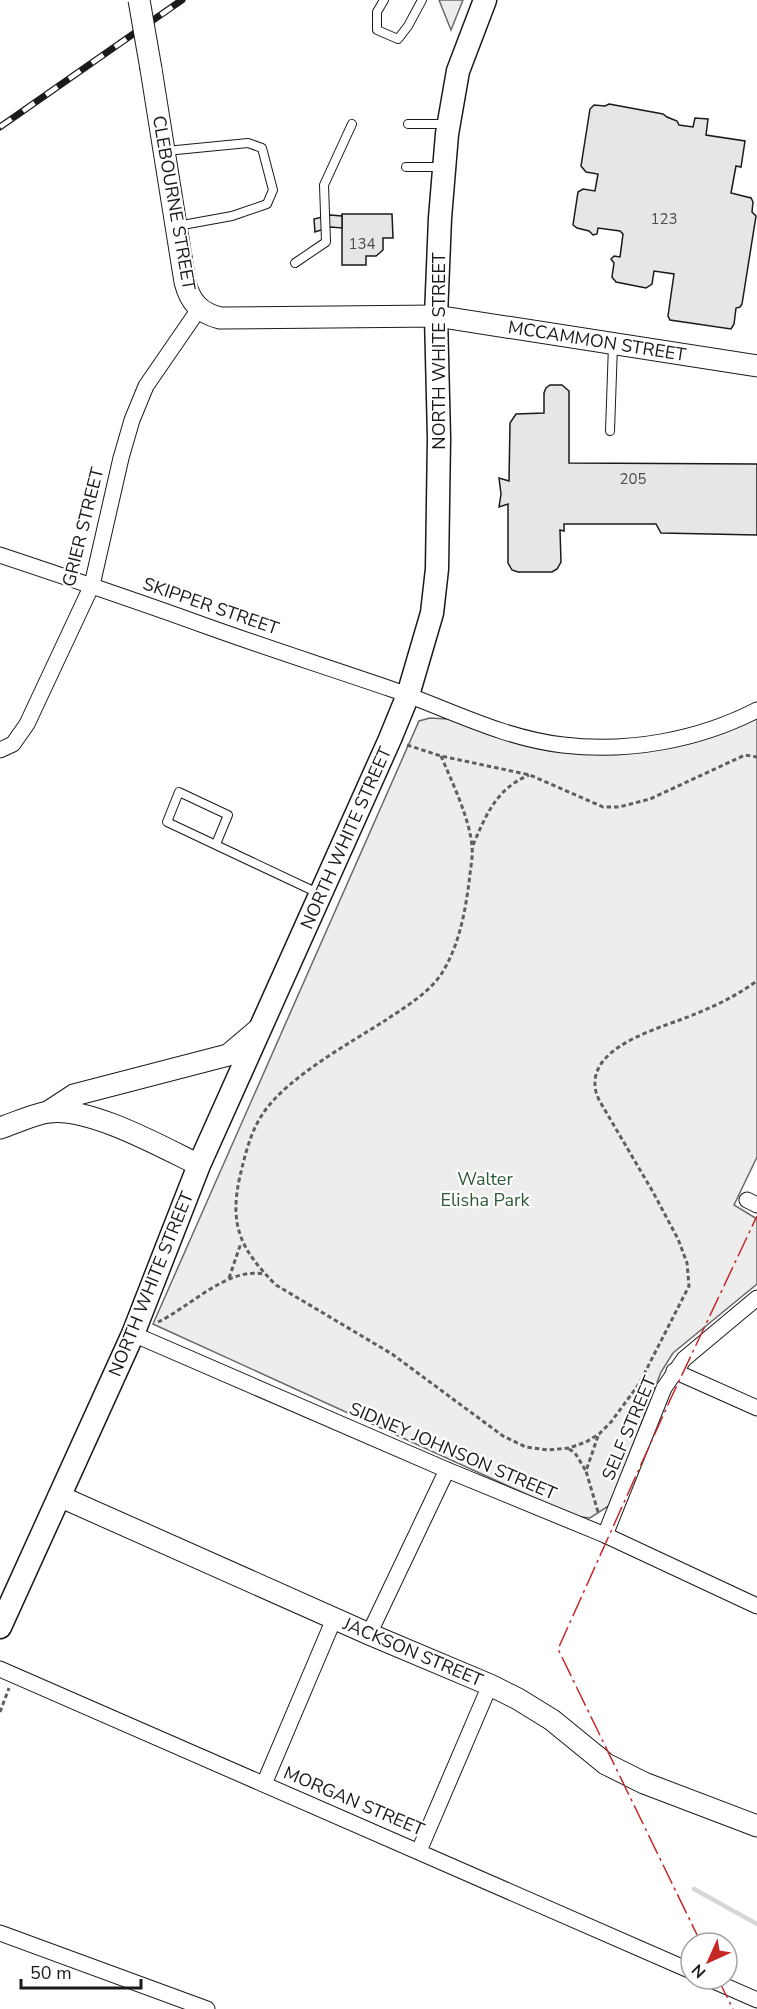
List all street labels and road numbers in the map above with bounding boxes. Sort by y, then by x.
street label: CLEBOURNE STREET [147,114,201,292]
street label: NORTH WHITE STREET [427,252,451,450]
street label: MCCAMMON STREET [506,315,688,367]
street label: GRIER STREET [57,465,109,589]
street label: SKIPPER STREET [140,572,282,641]
street label: NORTH WHITE STREET [295,743,397,933]
street label: NORTH WHITE STREET [103,1188,199,1380]
street label: SELF STREET [596,1372,662,1484]
street label: SIDNEY JOHNSON STREET [346,1396,560,1506]
street label: JACKSON STREET [338,1611,487,1692]
street label: MORGAN STREET [280,1761,428,1842]

